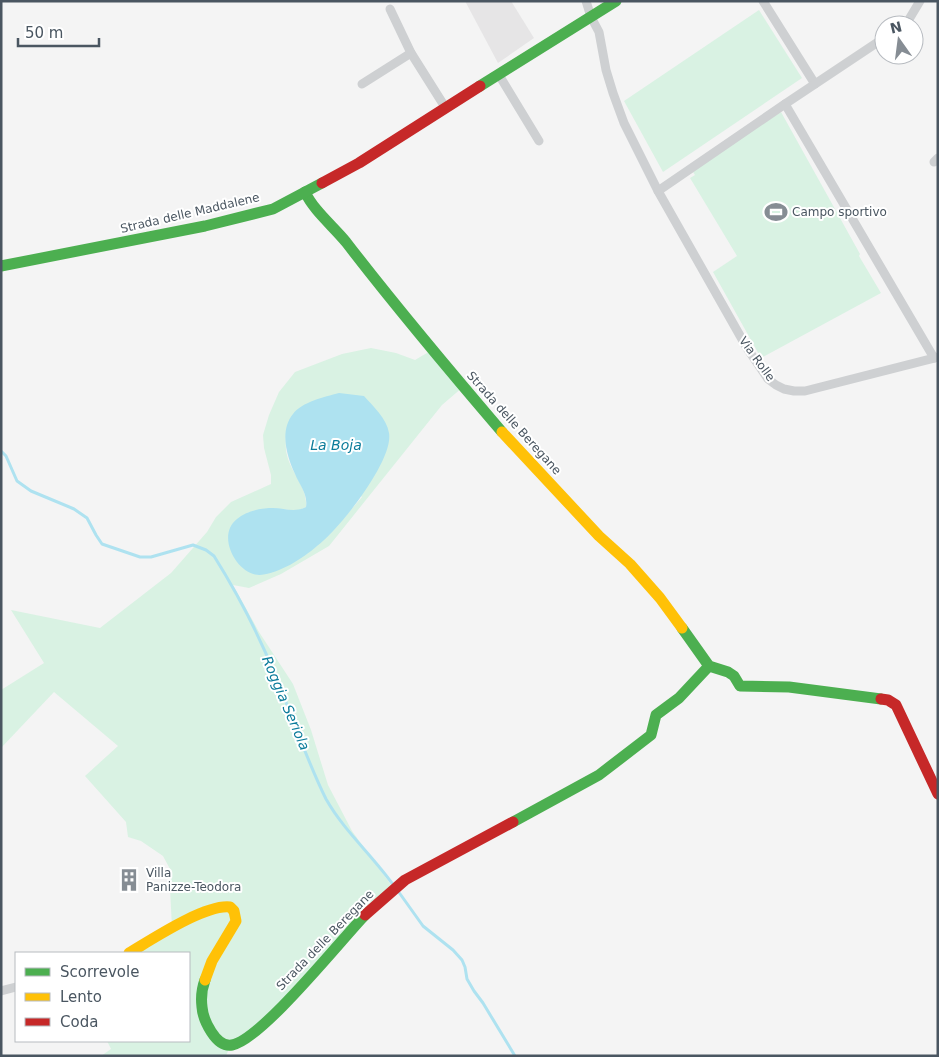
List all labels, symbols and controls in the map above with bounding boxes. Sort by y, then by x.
scale bar [18,15,99,47]
north arrow [874,15,924,65]
text: N [888,18,903,37]
text: 50 m [25,24,63,42]
street label: Strada delle Maddalene [119,190,261,236]
sports icon: Campo sportivo [763,199,789,225]
place label: Campo sportivo [792,205,887,219]
street label: Via Rolle [736,334,778,384]
street label: Strada delle Beregane [464,369,564,477]
water label: La Boja [310,437,362,453]
water label: Roggia Seriola [259,653,313,753]
place label: Villa Panizze-Teodora [146,866,241,894]
building icon: Villa Panizze-Teodora [116,867,142,893]
street label: Strada delle Beregane [273,887,377,993]
legend [15,952,190,1042]
text: Scorrevole [60,963,139,981]
text: Lento [60,988,102,1006]
text: Coda [60,1013,98,1031]

